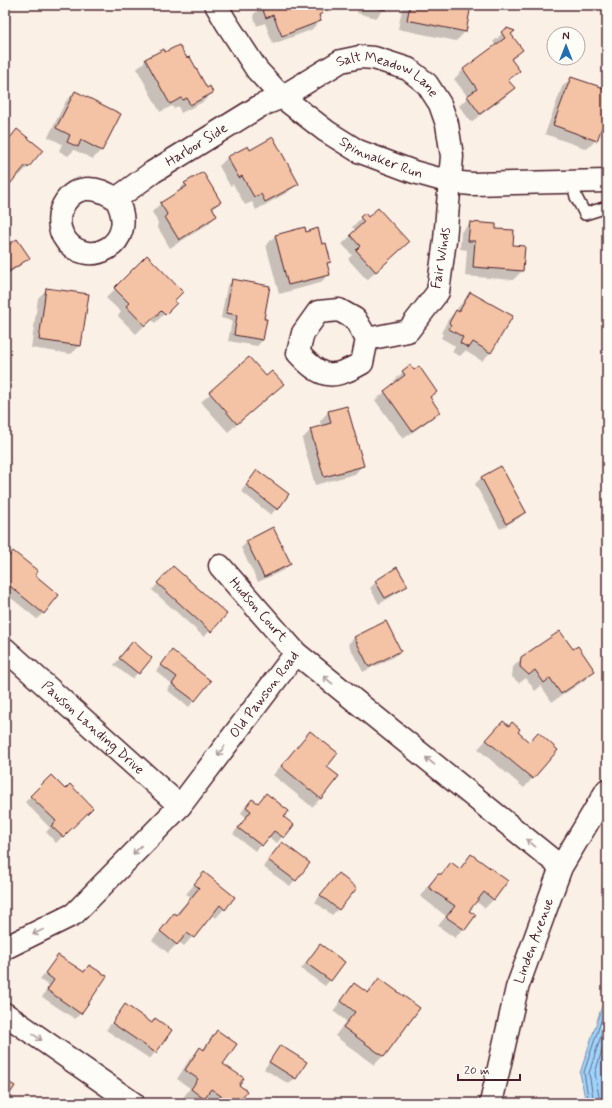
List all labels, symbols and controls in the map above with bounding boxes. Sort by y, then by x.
north arrow [546,26,586,66]
text: N [562,30,570,44]
street label: Salt Meadow Lane [333,48,442,101]
street label: Harbor Side [162,119,231,171]
street label: Spinnaker Run [336,132,425,183]
street label: Fair Winds [427,226,455,290]
street label: Hudson Court [225,574,292,646]
street label: Old Pawson Road [226,648,303,742]
one-way arrow [323,675,334,684]
street label: Pawson Landing Drive [38,677,148,779]
one-way arrow [217,746,226,757]
one-way arrow [424,757,435,766]
one-way arrow [525,838,536,847]
one-way arrow [132,845,142,855]
street label: Linden Avenue [510,895,558,986]
one-way arrow [33,929,45,936]
one-way arrow [31,1033,42,1041]
scale bar [458,1056,520,1082]
text: 20 m [464,1063,490,1079]

